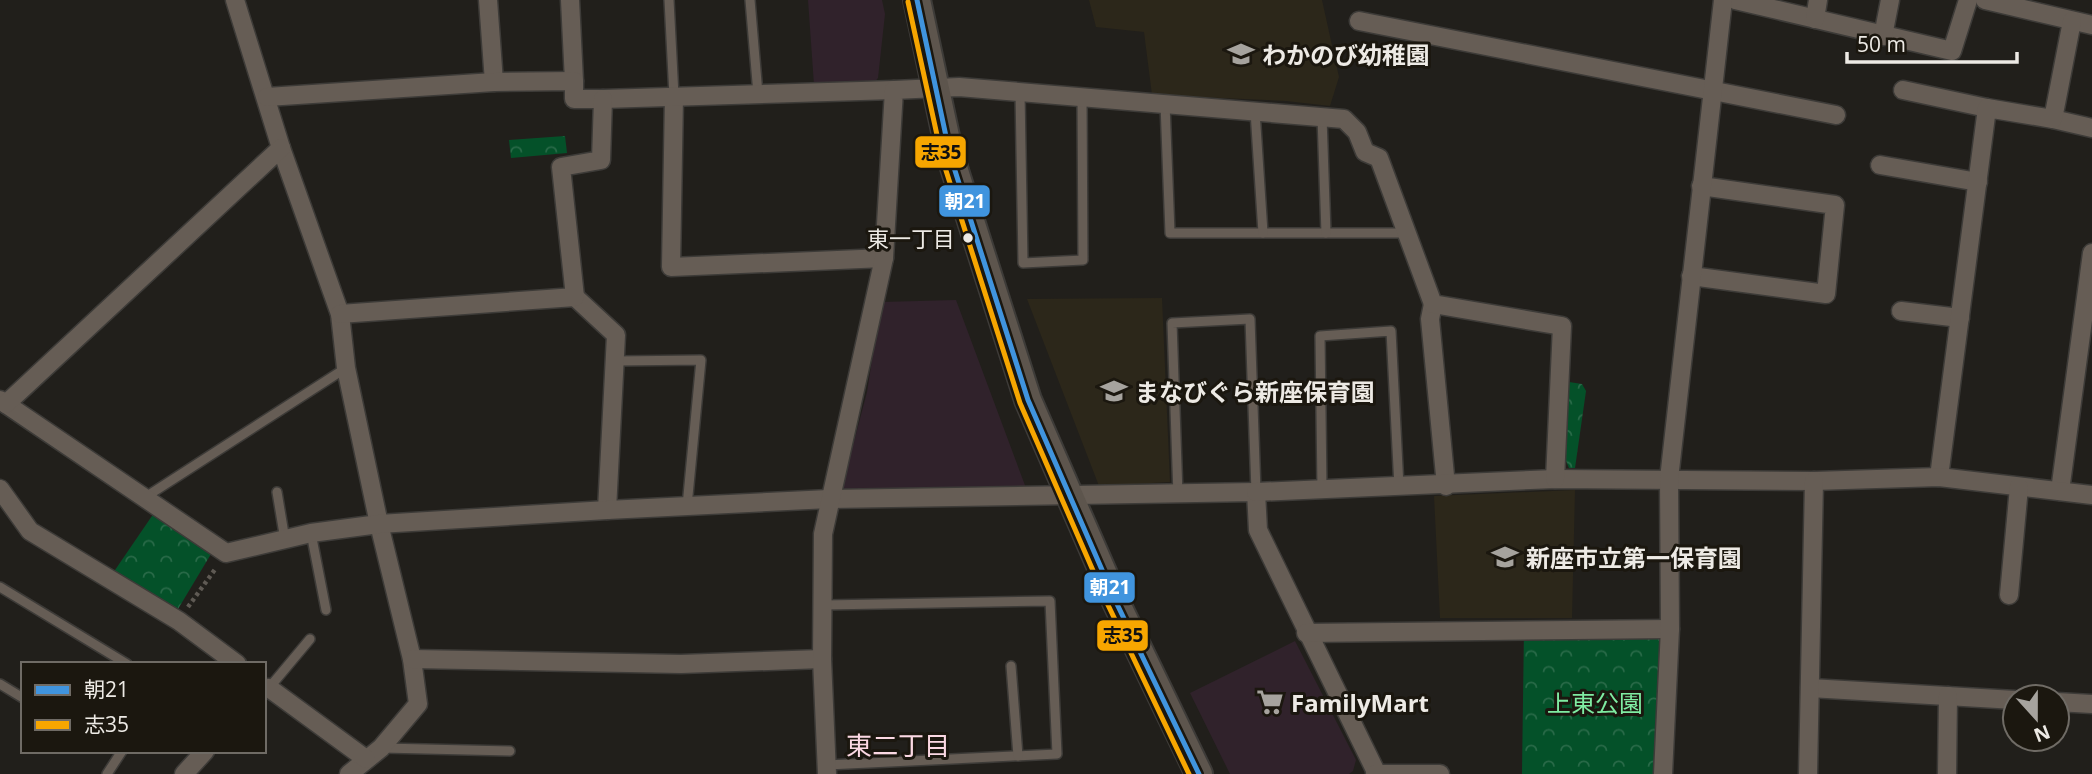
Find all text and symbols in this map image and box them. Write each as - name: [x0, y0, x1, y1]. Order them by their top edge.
- scale bar: [1847, 21, 2017, 65]
- text: 50 m: [1857, 30, 1906, 58]
- place label: わかのび幼稚園: [1262, 38, 1430, 71]
- school or university icon: わかのび幼稚園: [1226, 39, 1256, 69]
- line badge: 志35: [914, 135, 967, 169]
- text: 志35: [921, 139, 961, 165]
- line badge: 朝21: [938, 184, 991, 218]
- text: 朝21: [945, 188, 985, 214]
- place label: 東一丁目: [867, 223, 955, 253]
- marker: 東一丁目: [961, 231, 975, 245]
- place label: まなびぐら新座保育園: [1135, 375, 1375, 408]
- school or university icon: まなびぐら新座保育園: [1099, 376, 1129, 406]
- place label: 新座市立第一保育園: [1526, 541, 1742, 574]
- school or university icon: 新座市立第一保育園: [1490, 542, 1520, 572]
- line badge: 朝21: [1083, 571, 1136, 604]
- text: 朝21: [1090, 574, 1130, 600]
- line badge: 志35: [1096, 619, 1149, 652]
- text: 志35: [1103, 622, 1143, 648]
- legend: [21, 662, 266, 753]
- text: 朝21: [84, 675, 129, 703]
- north arrow: [2001, 683, 2071, 753]
- place label: FamilyMart: [1291, 686, 1429, 719]
- park label: 上東公園: [1547, 686, 1643, 719]
- supermarket icon: FamilyMart: [1255, 687, 1285, 717]
- text: 志35: [84, 710, 129, 738]
- text: N: [2030, 719, 2054, 749]
- district label: 東二丁目: [846, 727, 950, 763]

